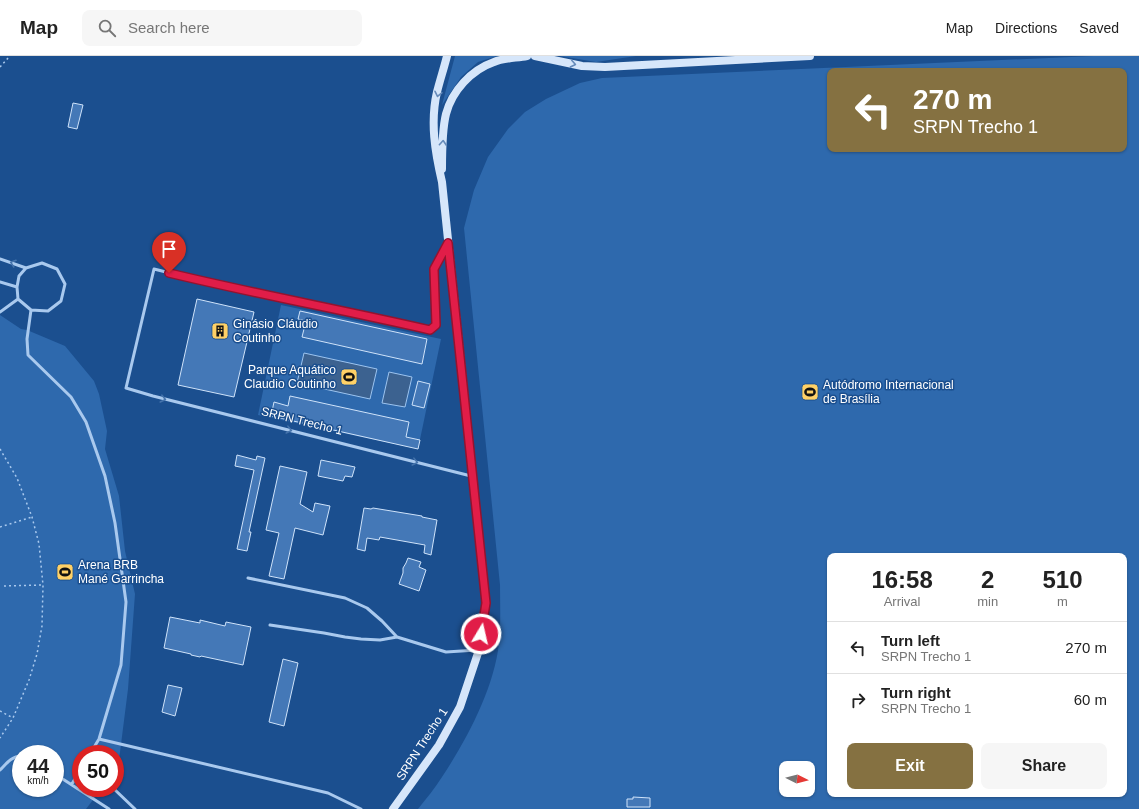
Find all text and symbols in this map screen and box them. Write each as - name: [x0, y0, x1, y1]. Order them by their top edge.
- search box: [82, 10, 362, 46]
- text: Map: [20, 17, 58, 38]
- icon: search: [96, 17, 118, 39]
- text: Search here: [128, 19, 210, 36]
- text: Map: [946, 20, 973, 36]
- text: Directions: [995, 20, 1057, 36]
- text: Saved: [1079, 20, 1119, 36]
- one-way arrow: [570, 60, 577, 68]
- icon: left: [847, 84, 899, 136]
- text: 270 m: [913, 84, 992, 115]
- one-way arrow: [434, 91, 442, 97]
- text: SRPN Trecho 1: [913, 117, 1038, 137]
- one-way arrow: [438, 140, 447, 146]
- pin: [152, 232, 186, 273]
- icon: arrive: [158, 238, 180, 260]
- one-way arrow: [9, 260, 16, 268]
- place label: Ginásio Cláudio Coutinho: [233, 317, 318, 345]
- building icon: Ginásio Cláudio Coutinho: [210, 321, 230, 341]
- place label: Parque Aquático Claudio Coutinho: [244, 363, 336, 391]
- sports icon: Parque Aquático Claudio Coutinho: [339, 367, 359, 387]
- place label: Autódromo Internacional de Brasília: [823, 378, 954, 406]
- sports icon: Autódromo Internacional de Brasília: [800, 382, 820, 402]
- one-way arrow: [159, 394, 166, 403]
- street label: SRPN Trecho 1: [260, 404, 344, 438]
- one-way arrow: [286, 426, 293, 434]
- one-way arrow: [412, 457, 419, 466]
- place label: Arena BRB Mané Garrincha: [78, 558, 164, 586]
- sports icon: Arena BRB Mané Garrincha: [55, 562, 75, 582]
- text: 16:58: [871, 566, 933, 593]
- text: 2: [981, 566, 994, 593]
- text: 510: [1043, 566, 1083, 593]
- text: Arrival: [884, 594, 921, 609]
- text: min: [977, 594, 998, 609]
- text: m: [1057, 594, 1068, 609]
- position arrow: [460, 613, 502, 655]
- text: Turn left: [881, 632, 940, 649]
- icon: left: [847, 637, 869, 659]
- text: 270 m: [1065, 639, 1107, 656]
- text: SRPN Trecho 1: [881, 649, 971, 664]
- text: Turn right: [881, 684, 951, 701]
- icon: right: [847, 689, 869, 711]
- text: 60 m: [1074, 691, 1107, 708]
- text: SRPN Trecho 1: [881, 701, 971, 716]
- street label: SRPN Trecho 1: [393, 705, 451, 783]
- button: Exit: [847, 743, 973, 789]
- button: Share: [981, 743, 1107, 789]
- speed limit sign: 50: [72, 745, 124, 797]
- text: 44: [27, 755, 49, 777]
- north arrow: [779, 761, 815, 797]
- map controls: [779, 761, 815, 797]
- text: km/h: [27, 775, 49, 786]

